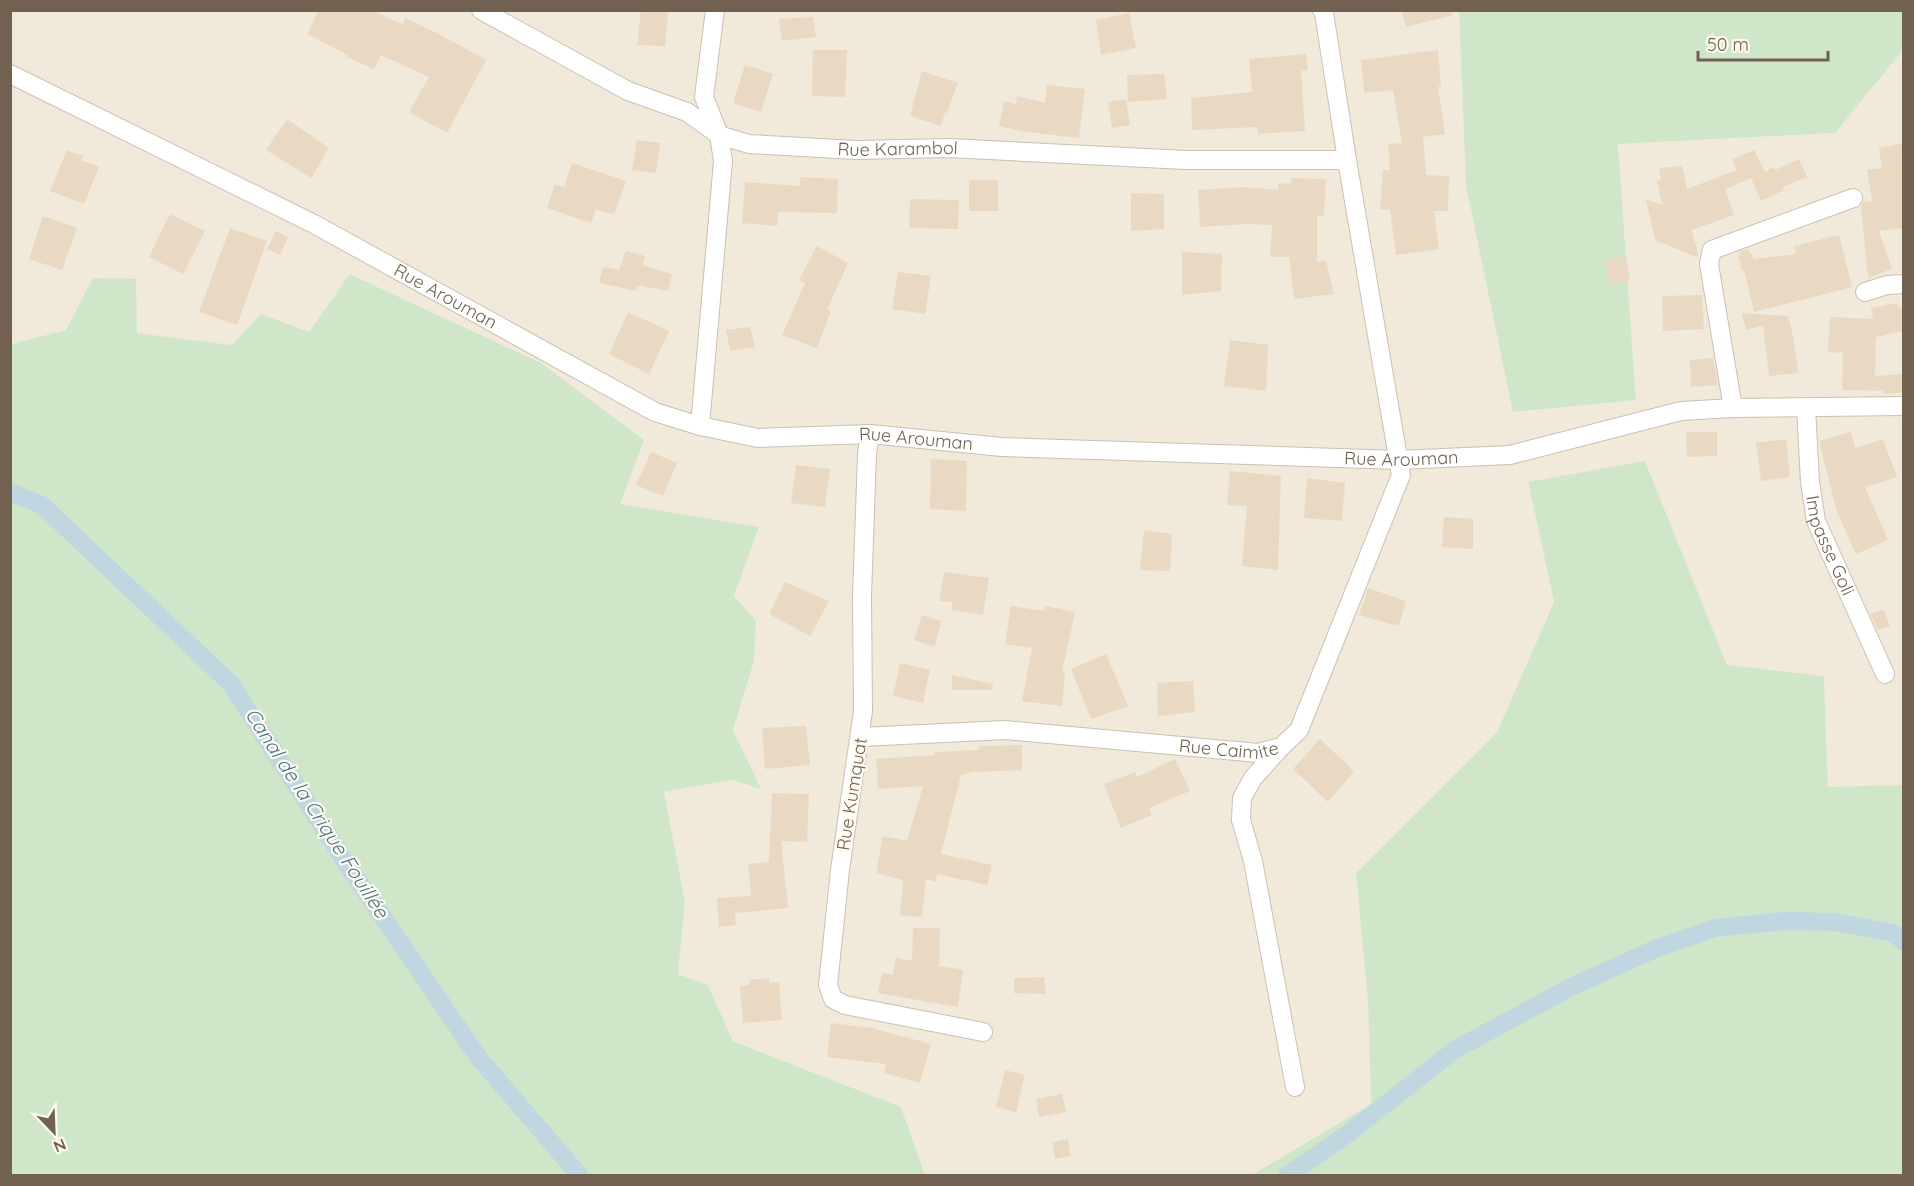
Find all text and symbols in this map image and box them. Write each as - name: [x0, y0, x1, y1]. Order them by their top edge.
- scale bar: [1698, 24, 1828, 62]
- text: 50 m: [1707, 33, 1749, 56]
- street label: Rue Karambol: [837, 136, 958, 161]
- street label: Rue Arouman: [390, 258, 501, 334]
- street label: Rue Arouman: [859, 422, 974, 455]
- street label: Rue Arouman: [1344, 445, 1459, 471]
- street label: Impasse Goli: [1801, 494, 1860, 599]
- water label: Canal de la Crique Fouillée: [240, 703, 395, 923]
- street label: Rue Caimite: [1178, 734, 1281, 764]
- street label: Rue Kumquat: [831, 736, 872, 852]
- north arrow: [24, 1102, 84, 1162]
- text: N: [51, 1134, 69, 1157]

